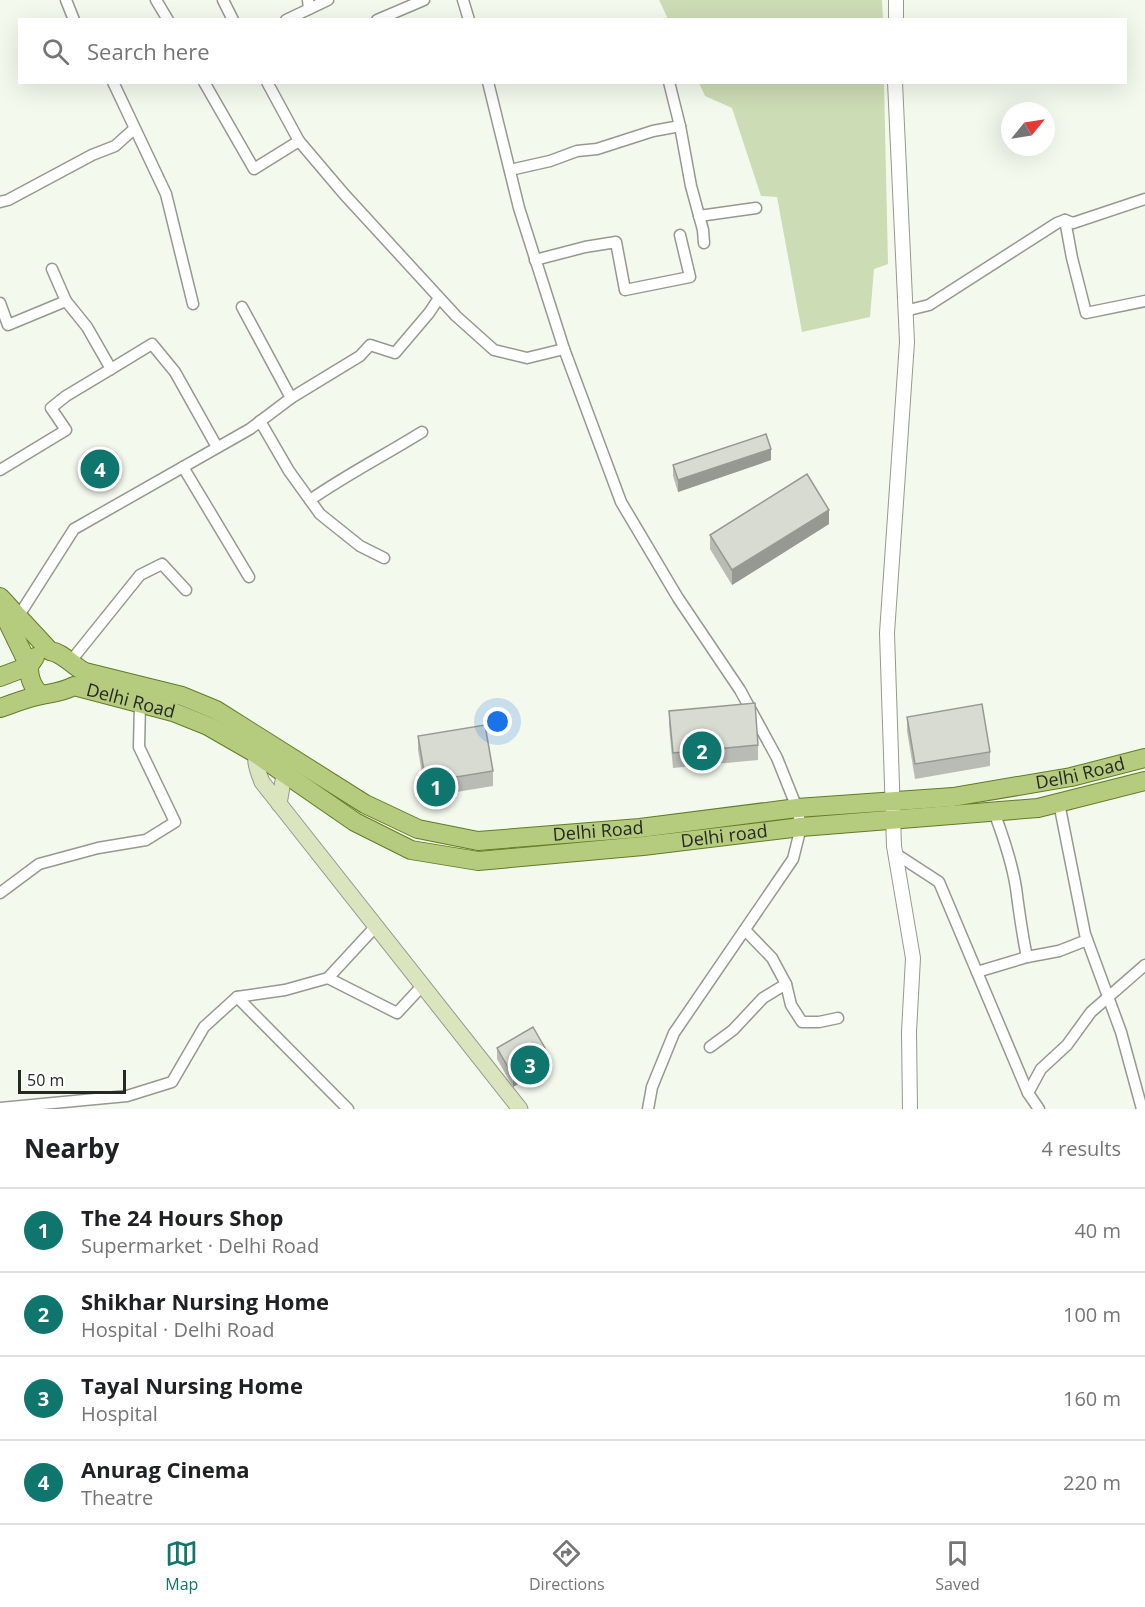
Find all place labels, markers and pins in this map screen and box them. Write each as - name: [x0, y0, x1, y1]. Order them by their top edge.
- pin: 4: [80, 446, 120, 492]
- pin: 2: [682, 728, 722, 774]
- pin: 1: [416, 764, 456, 810]
- pin: 3: [510, 1042, 550, 1088]

